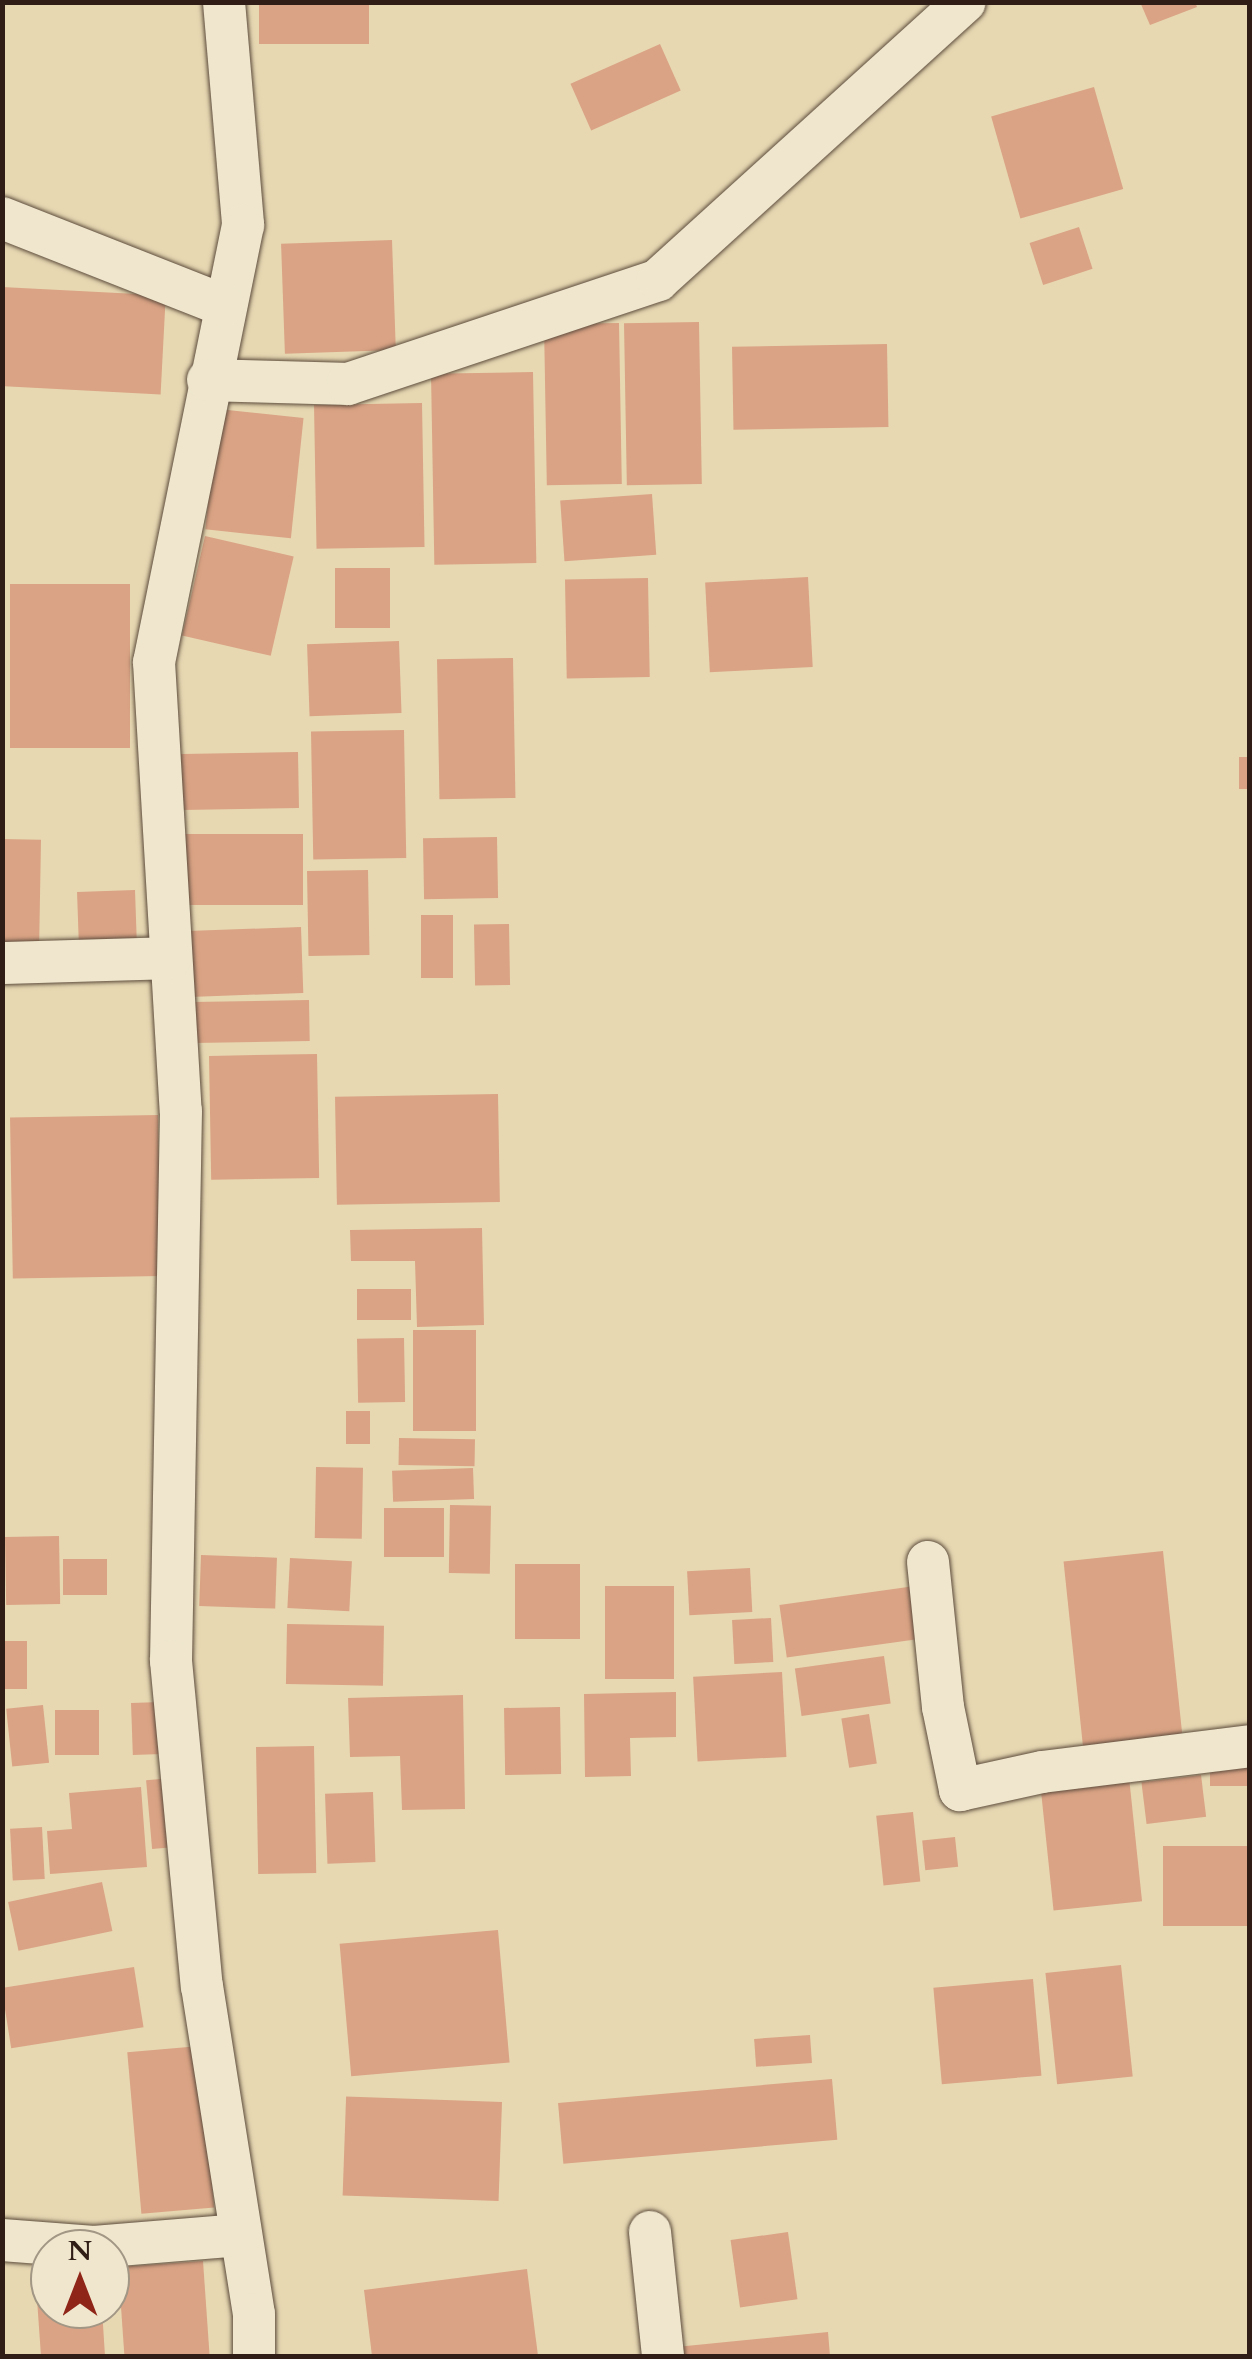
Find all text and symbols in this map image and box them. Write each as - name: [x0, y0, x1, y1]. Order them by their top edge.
- north arrow: [30, 2229, 130, 2329]
- text: N: [68, 2232, 92, 2270]

